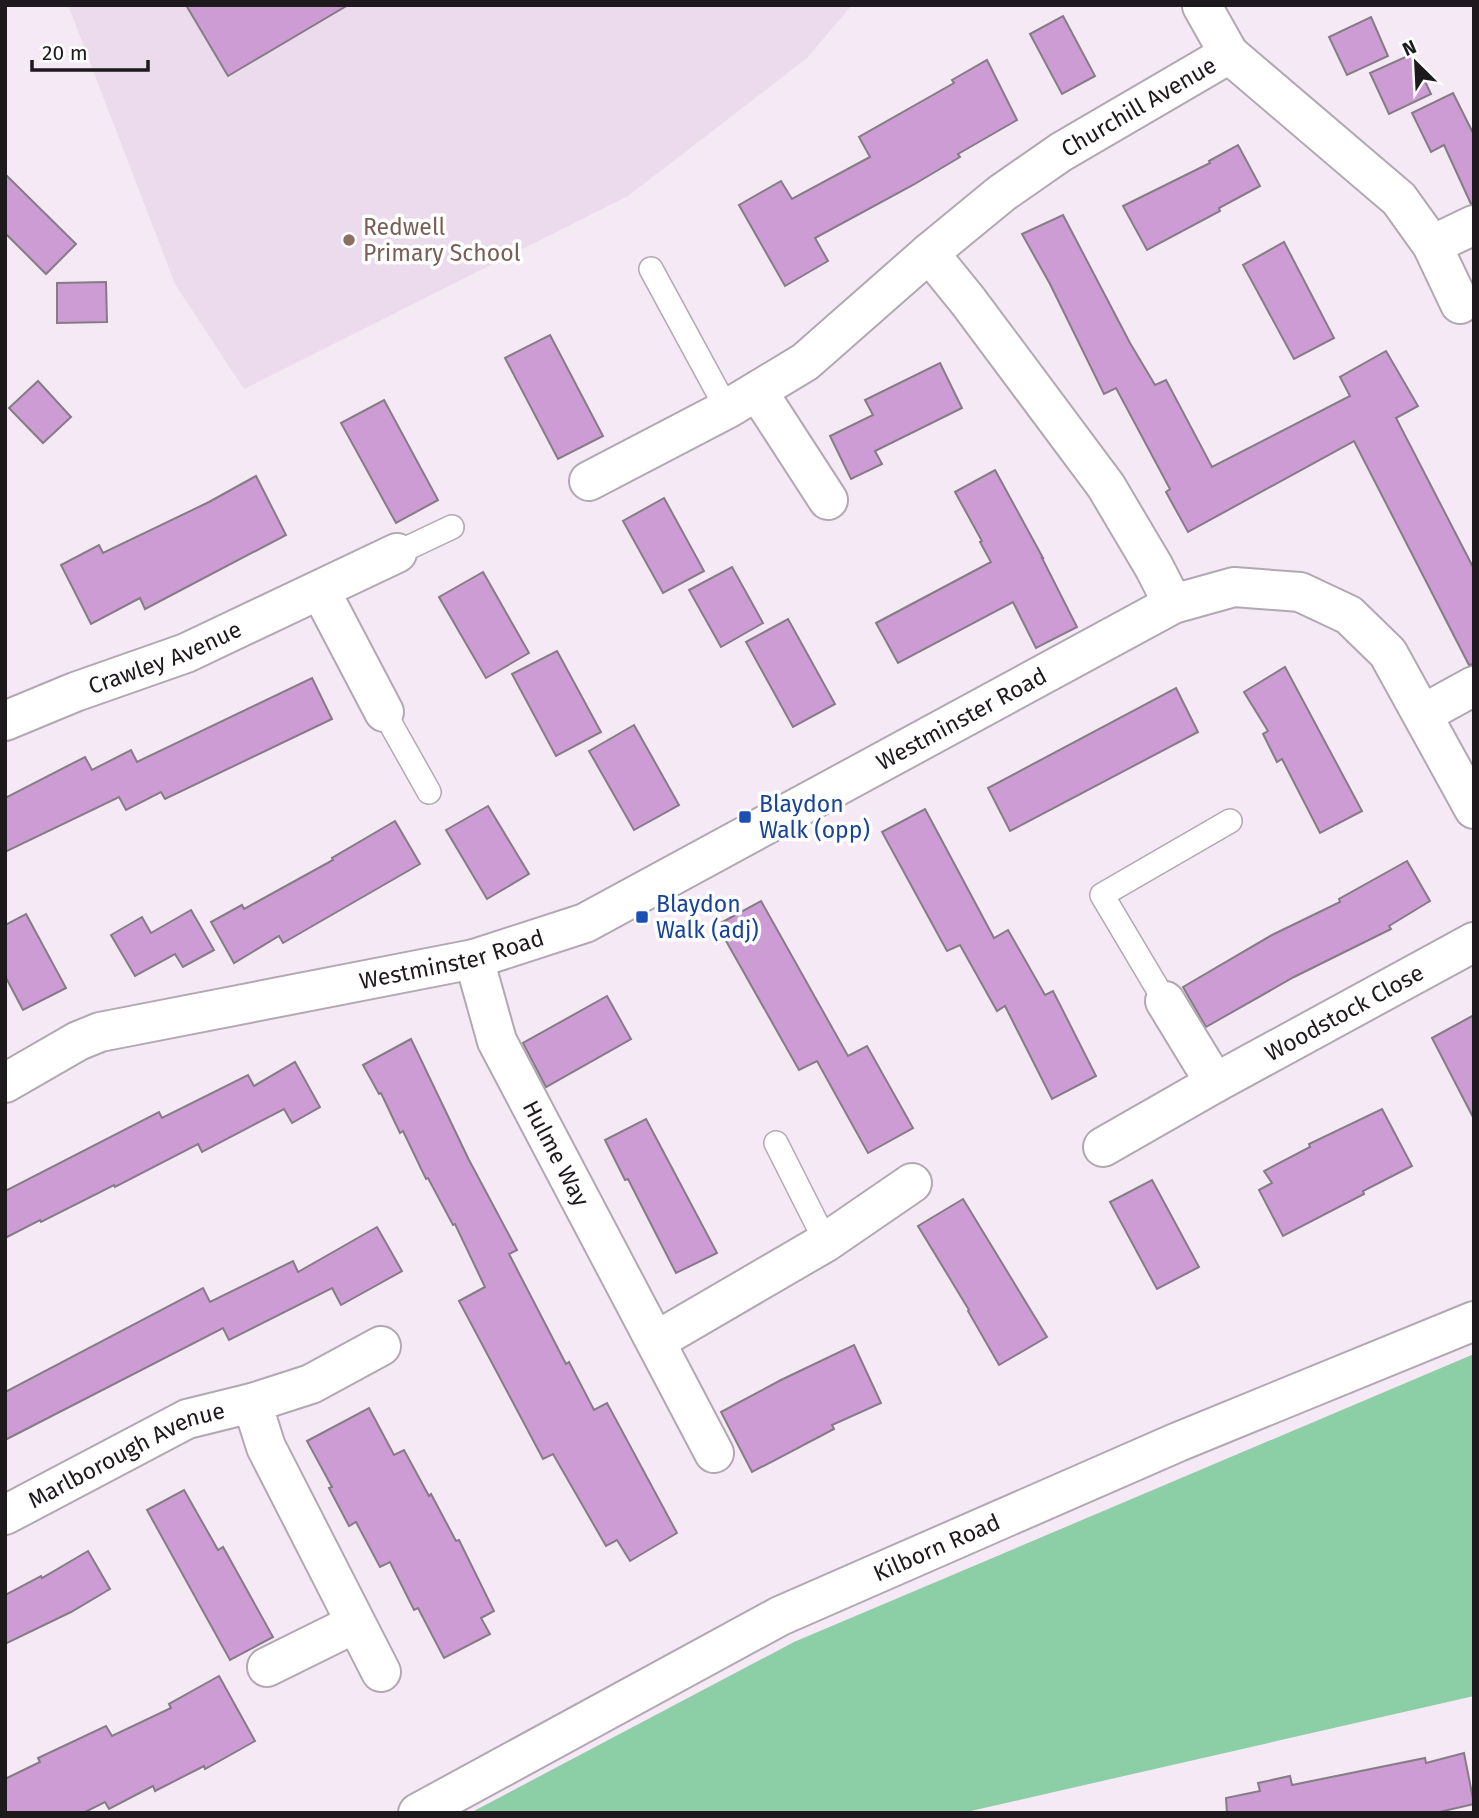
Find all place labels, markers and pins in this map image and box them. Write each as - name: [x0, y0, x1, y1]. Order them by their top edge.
- place label: Redwell Primary School: [363, 213, 521, 267]
- marker: Redwell Primary School: [341, 232, 357, 248]
- place label: Blaydon Walk (opp): [759, 790, 870, 844]
- marker: Blaydon Walk (opp): [737, 809, 753, 825]
- place label: Blaydon Walk (adj): [656, 890, 759, 944]
- marker: Blaydon Walk (adj): [634, 909, 650, 925]

